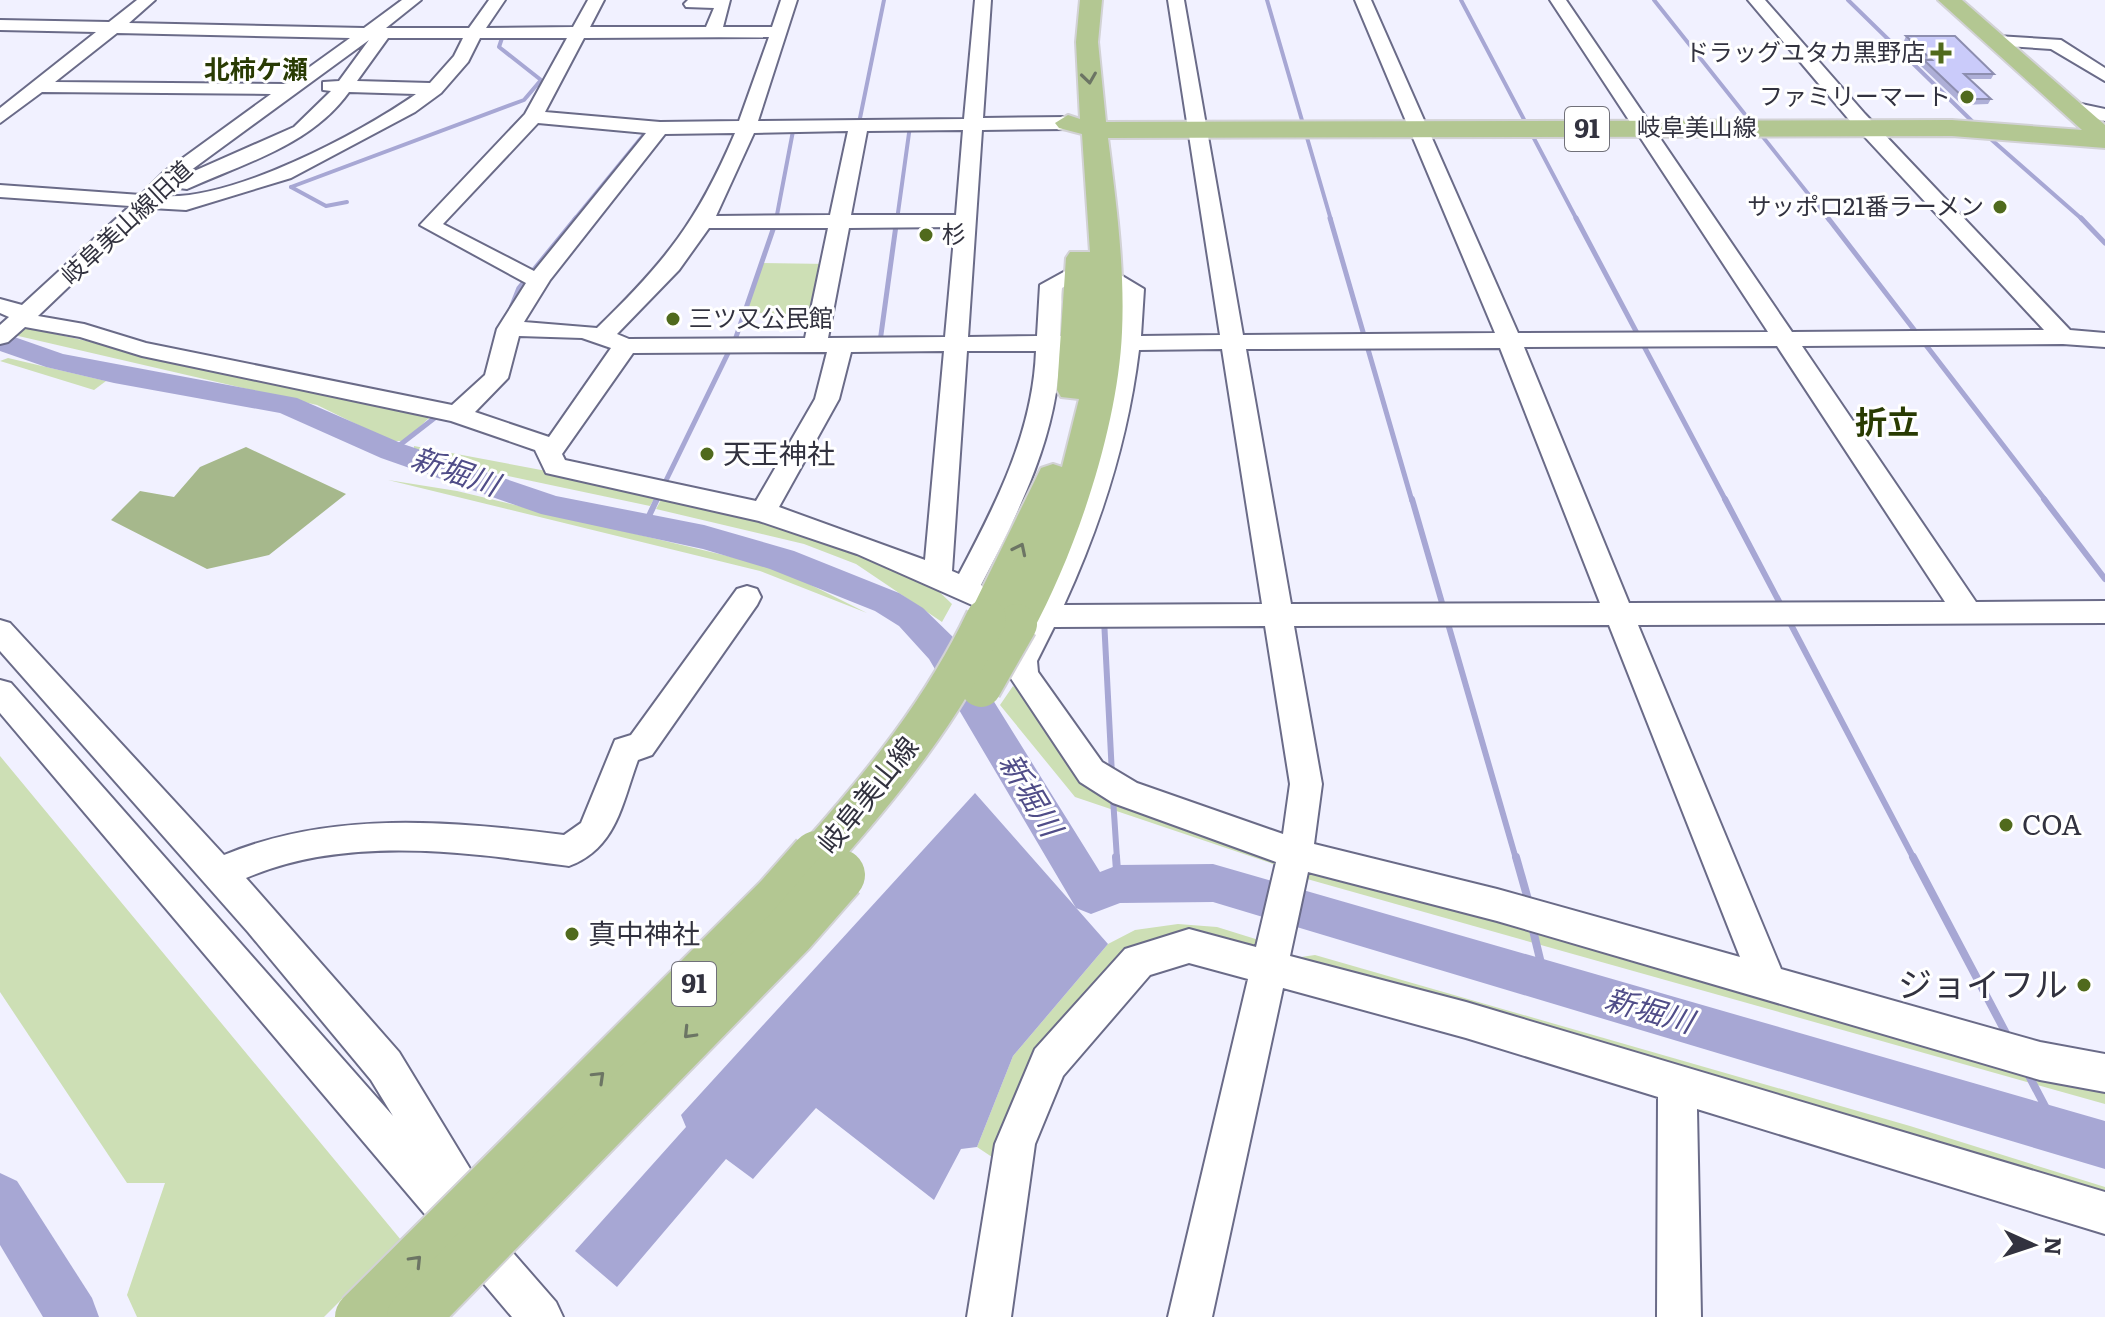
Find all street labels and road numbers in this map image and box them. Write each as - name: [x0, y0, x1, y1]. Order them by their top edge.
- road number: 91: [1565, 107, 1609, 151]
- street label: 岐阜美山線: [1637, 108, 1757, 143]
- street label: 岐阜美山線旧道: [52, 151, 199, 291]
- street label: 岐阜美山線: [806, 726, 927, 861]
- road number: 91: [672, 962, 716, 1006]

